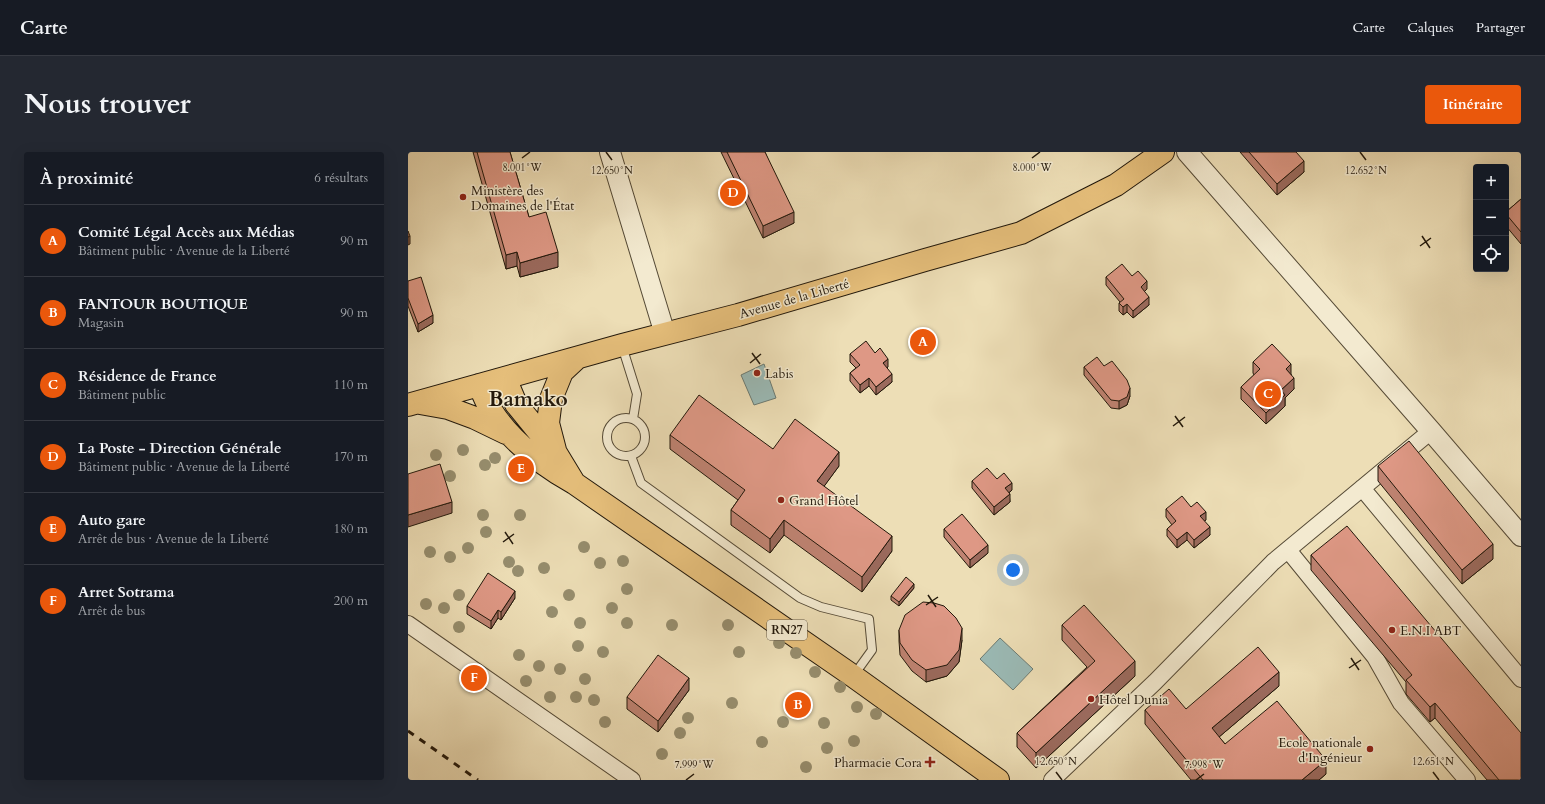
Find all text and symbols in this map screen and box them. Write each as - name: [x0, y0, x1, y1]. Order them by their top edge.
- text: Carte: [20, 15, 68, 41]
- text: Carte: [1353, 18, 1385, 37]
- text: Calques: [1407, 18, 1454, 37]
- text: Partager: [1476, 18, 1525, 37]
- text: Nous trouver: [24, 85, 191, 123]
- button: Itinéraire: [1425, 85, 1521, 124]
- text: 8.001°W: [502, 161, 543, 175]
- text: 8.000°W: [1012, 161, 1053, 175]
- text: 12.650°N: [591, 164, 633, 178]
- text: 12.652°N: [1345, 164, 1387, 178]
- map controls: [1473, 164, 1509, 272]
- button: +: [1473, 164, 1509, 200]
- text: À proximité: [40, 167, 134, 190]
- text: 6 résultats: [314, 169, 368, 187]
- pin: D: [720, 178, 746, 208]
- place label: Ministère des Domaines de l'État: [471, 182, 574, 215]
- marker: Ministère des Domaines de l'État: [458, 192, 468, 202]
- button: −: [1473, 200, 1509, 236]
- text: Comité Légal Accès aux Médias: [78, 222, 295, 242]
- text: A: [48, 232, 58, 250]
- text: 90 m: [340, 232, 368, 250]
- button: locate: [1473, 236, 1509, 272]
- text: Bâtiment public · Avenue de la Liberté: [78, 242, 290, 260]
- street label: Avenue de la Liberté: [737, 275, 851, 323]
- text: FANTOUR BOUTIQUE: [78, 294, 248, 314]
- text: B: [48, 304, 58, 322]
- text: 90 m: [340, 304, 368, 322]
- text: Magasin: [78, 314, 124, 332]
- pin: A: [910, 327, 936, 357]
- place label: Labis: [765, 365, 793, 383]
- text: Résidence de France: [78, 366, 217, 386]
- marker: Labis: [752, 368, 762, 378]
- text: C: [48, 376, 58, 394]
- text: 110 m: [334, 376, 368, 394]
- pin: C: [1255, 379, 1281, 409]
- district label: Bamako: [488, 385, 568, 414]
- text: Bâtiment public: [78, 386, 166, 404]
- text: La Poste - Direction Générale: [78, 438, 281, 458]
- text: D: [47, 448, 59, 466]
- text: 170 m: [334, 448, 368, 466]
- pin: E: [508, 454, 534, 484]
- text: Bâtiment public · Avenue de la Liberté: [78, 458, 290, 476]
- place label: Grand Hôtel: [789, 492, 859, 510]
- marker: Grand Hôtel: [776, 495, 786, 505]
- text: Auto gare: [78, 510, 146, 530]
- text: E: [49, 520, 57, 538]
- text: 180 m: [334, 520, 368, 538]
- text: Arrêt de bus · Avenue de la Liberté: [78, 530, 269, 548]
- your location: [1003, 560, 1023, 580]
- text: Arret Sotrama: [78, 582, 174, 602]
- text: F: [49, 592, 57, 610]
- text: 200 m: [334, 592, 368, 610]
- text: Arrêt de bus: [78, 602, 145, 620]
- road number: RN27: [767, 620, 807, 640]
- place label: E.N.I ABT: [1400, 622, 1462, 640]
- marker: E.N.I ABT: [1387, 625, 1397, 635]
- pin: F: [461, 663, 487, 693]
- pin: B: [785, 690, 811, 720]
- place label: Hôtel Dunia: [1099, 691, 1168, 709]
- marker: Hôtel Dunia: [1086, 694, 1096, 704]
- place label: Ecole nationale d'Ingénieur: [1278, 734, 1362, 767]
- marker: Ecole nationale d'Ingénieur: [1365, 744, 1375, 754]
- place label: Pharmacie Cora: [834, 754, 922, 772]
- text: 12.650°N: [1035, 755, 1077, 769]
- text: 12.651°N: [1412, 755, 1454, 769]
- marker: Pharmacie Cora: [925, 757, 935, 767]
- text: 7.999°W: [674, 758, 715, 772]
- text: 7.998°W: [1184, 758, 1225, 772]

